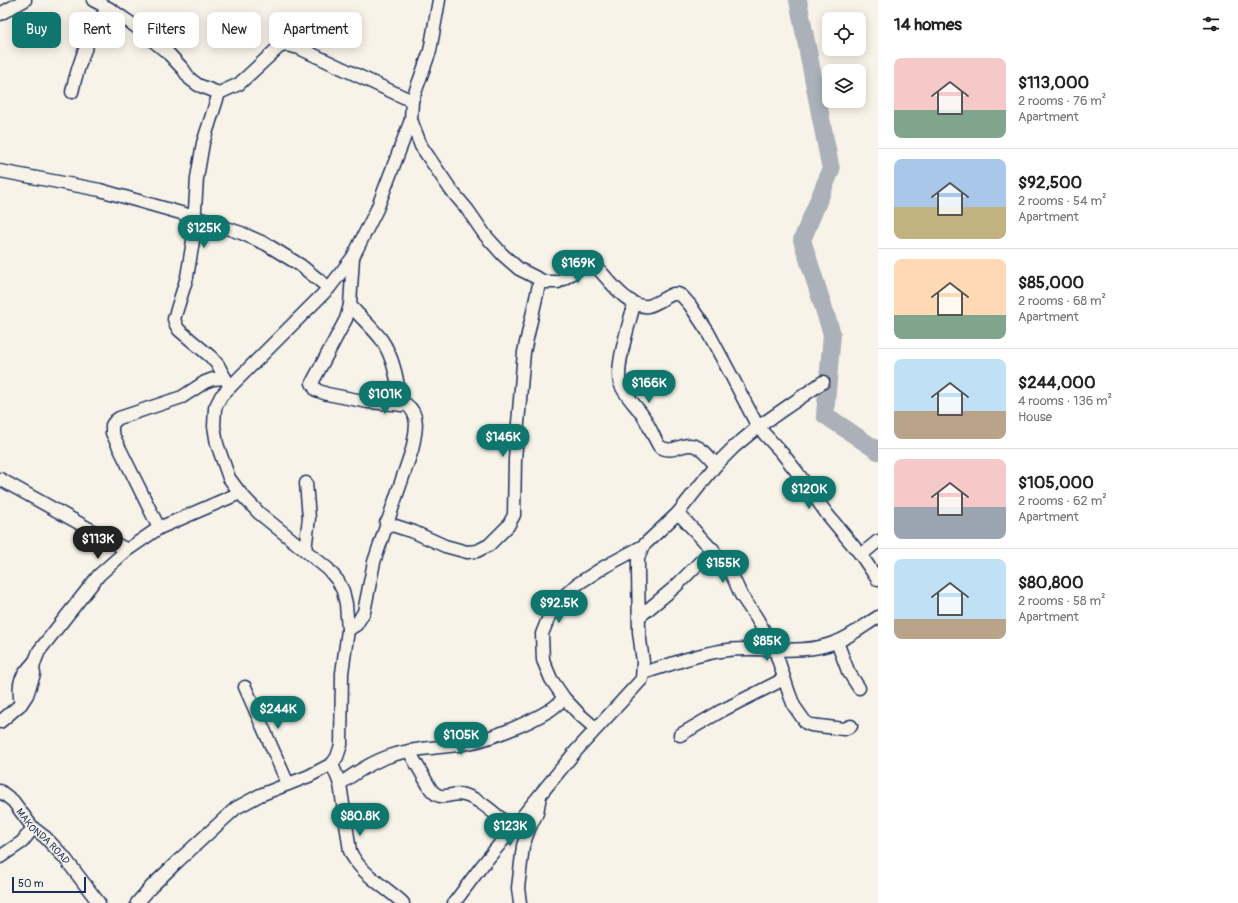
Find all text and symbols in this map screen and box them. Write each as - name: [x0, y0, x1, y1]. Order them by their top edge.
- chip: Buy: [12, 12, 61, 48]
- chip: Rent: [69, 12, 125, 48]
- chip: Filters: [133, 12, 199, 48]
- chip: New: [207, 12, 261, 48]
- chip: Apartment: [269, 12, 362, 48]
- map controls: [822, 12, 866, 108]
- button: locate: [822, 12, 866, 56]
- icon: filters: [1200, 13, 1222, 35]
- text: 14 homes: [894, 14, 962, 35]
- button: layers: [822, 64, 866, 108]
- text: $113,000: [1018, 72, 1089, 93]
- icon: home: [926, 74, 974, 122]
- text: 2 rooms · 76 m²: [1018, 93, 1106, 109]
- text: Apartment: [1018, 109, 1079, 125]
- text: $92,500: [1018, 172, 1082, 193]
- icon: home: [926, 175, 974, 223]
- text: 2 rooms · 54 m²: [1018, 193, 1106, 209]
- text: Apartment: [1018, 209, 1079, 225]
- pin: $125K: [176, 215, 232, 249]
- text: $125K: [187, 220, 221, 236]
- pin: $169K: [550, 250, 606, 284]
- text: $169K: [561, 255, 595, 271]
- text: $85,000: [1018, 272, 1084, 293]
- icon: home: [926, 275, 974, 323]
- text: 2 rooms · 68 m²: [1018, 293, 1106, 309]
- text: Apartment: [1018, 309, 1079, 325]
- pin: $166K: [621, 370, 677, 404]
- text: $244,000: [1018, 372, 1096, 393]
- text: $166K: [631, 375, 667, 391]
- icon: home: [926, 375, 974, 423]
- pin: $101K: [357, 381, 413, 415]
- text: $101K: [368, 386, 402, 402]
- text: 4 rooms · 136 m²: [1018, 393, 1112, 409]
- text: House: [1018, 409, 1052, 425]
- pin: $146K: [475, 424, 531, 458]
- text: $146K: [485, 429, 521, 445]
- text: $105,000: [1018, 472, 1094, 493]
- icon: home: [926, 475, 974, 523]
- pin: $120K: [781, 476, 837, 510]
- text: $120K: [791, 481, 827, 497]
- text: 2 rooms · 62 m²: [1018, 493, 1107, 509]
- text: Apartment: [1018, 509, 1079, 525]
- pin: $113K: [70, 526, 126, 560]
- text: $113K: [82, 531, 114, 547]
- pin: $155K: [695, 550, 751, 584]
- text: $155K: [706, 555, 740, 571]
- text: $80,800: [1018, 572, 1084, 593]
- icon: home: [926, 575, 974, 623]
- pin: $92.5K: [526, 590, 592, 624]
- text: 2 rooms · 58 m²: [1018, 593, 1105, 609]
- text: $92.5K: [540, 595, 578, 611]
- text: Apartment: [1018, 609, 1079, 625]
- pin: $85K: [743, 628, 791, 662]
- text: $85K: [753, 633, 781, 649]
- pin: $244K: [250, 696, 306, 730]
- text: $244K: [259, 701, 297, 717]
- pin: $105K: [433, 722, 489, 756]
- text: $105K: [443, 727, 479, 743]
- pin: $80.8K: [327, 803, 393, 837]
- street label: MAKONDA ROAD: [13, 806, 72, 867]
- text: $80.8K: [340, 808, 380, 824]
- pin: $123K: [482, 813, 538, 847]
- text: $123K: [493, 818, 527, 834]
- scale bar: [12, 875, 86, 894]
- text: 50 m: [18, 877, 44, 890]

